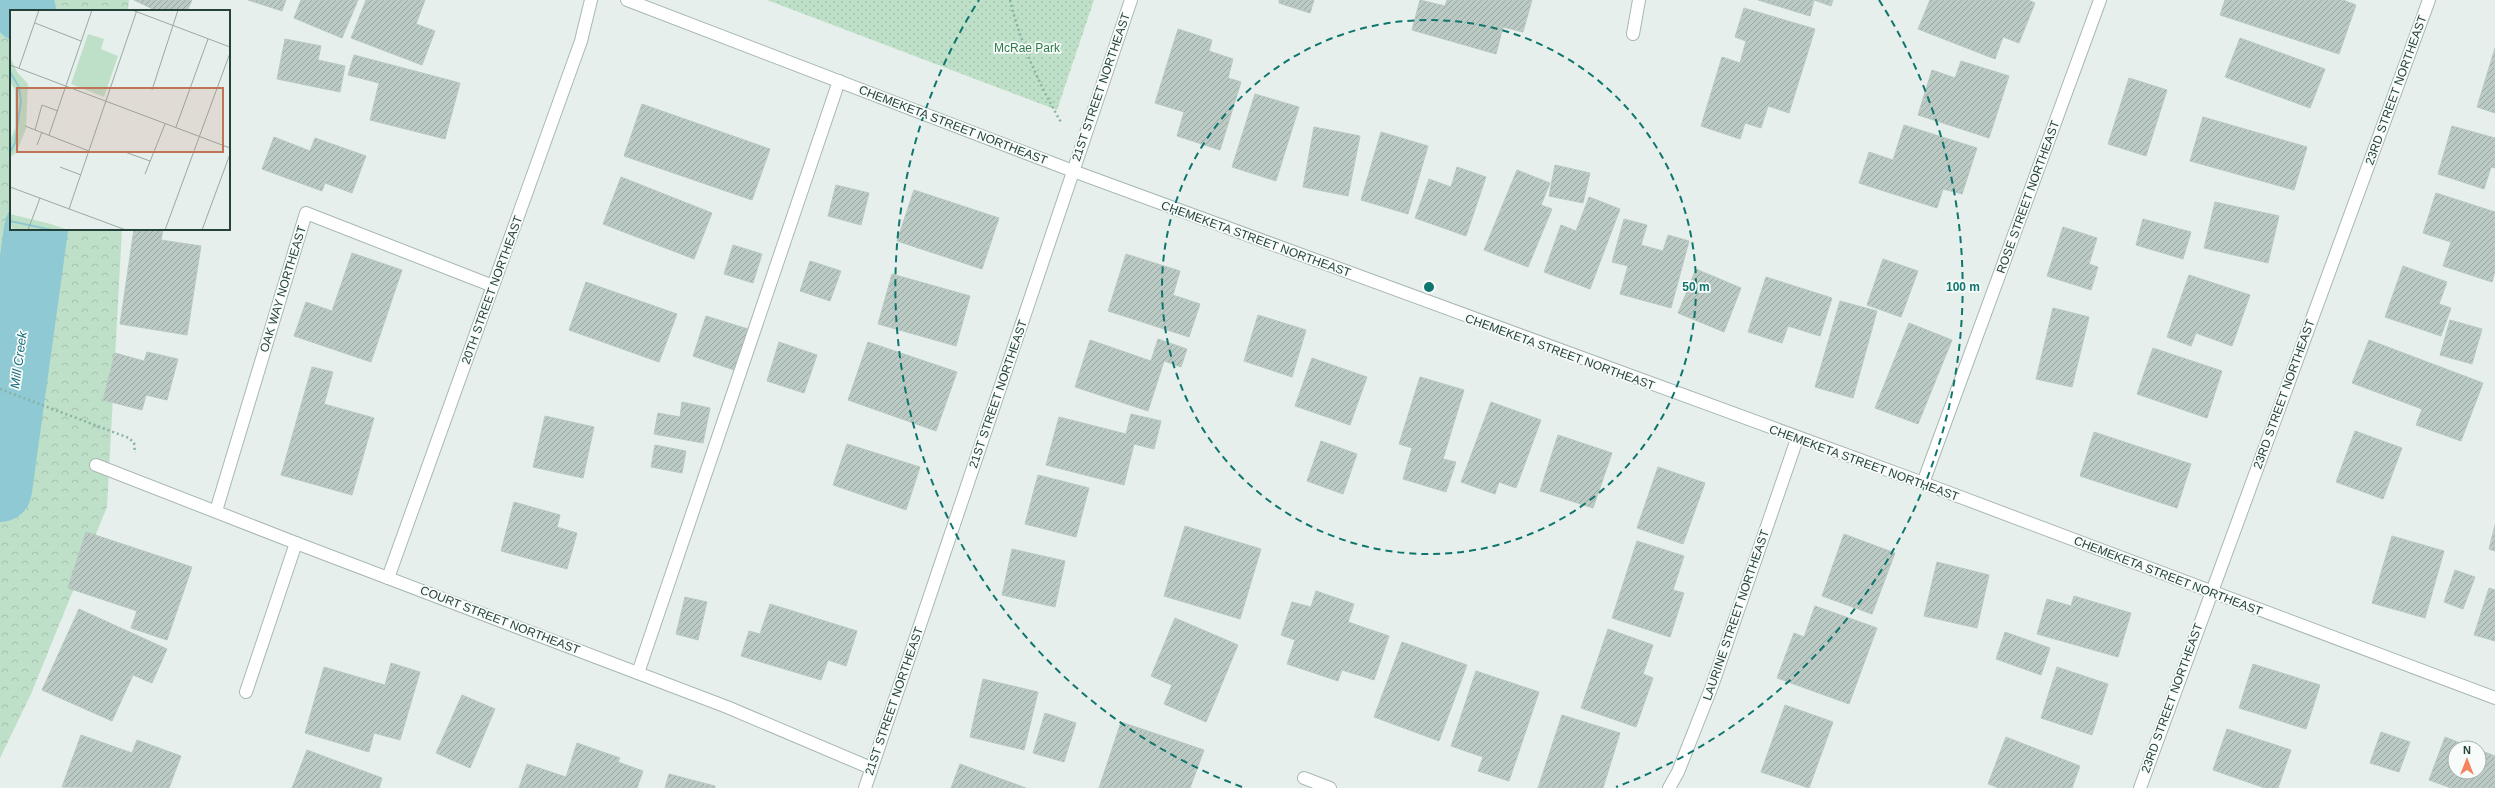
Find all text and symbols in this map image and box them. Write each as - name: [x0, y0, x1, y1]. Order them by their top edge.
- inset map: [10, 10, 230, 230]
- street label: 21ST STREET NORTHEAST: [1069, 10, 1133, 163]
- street label: 23RD STREET NORTHEAST: [2362, 13, 2430, 167]
- park label: McRae Park: [994, 41, 1061, 55]
- street label: CHEMEKETA STREET NORTHEAST: [857, 83, 1050, 168]
- street label: ROSE STREET NORTHEAST: [1994, 118, 2062, 275]
- street label: CHEMEKETA STREET NORTHEAST: [1159, 198, 1353, 280]
- street label: 20TH STREET NORTHEAST: [459, 213, 526, 366]
- street label: OAK WAY NORTHEAST: [257, 223, 309, 354]
- centre of rings: [1422, 280, 1436, 294]
- text: 50 m: [1682, 280, 1710, 294]
- text: 100 m: [1946, 280, 1980, 294]
- street label: CHEMEKETA STREET NORTHEAST: [1463, 311, 1657, 393]
- street label: 21ST STREET NORTHEAST: [966, 317, 1030, 470]
- street label: 23RD STREET NORTHEAST: [2250, 317, 2318, 471]
- water label: Mill Creek: [7, 329, 30, 390]
- street label: CHEMEKETA STREET NORTHEAST: [1767, 422, 1961, 504]
- street label: LAURINE STREET NORTHEAST: [1700, 527, 1772, 702]
- street label: CHEMEKETA STREET NORTHEAST: [2072, 534, 2265, 619]
- street label: COURT STREET NORTHEAST: [418, 583, 582, 657]
- street label: 23RD STREET NORTHEAST: [2138, 621, 2206, 775]
- street label: 21ST STREET NORTHEAST: [862, 624, 926, 777]
- north arrow: [2447, 740, 2487, 780]
- text: N: [2463, 744, 2471, 756]

